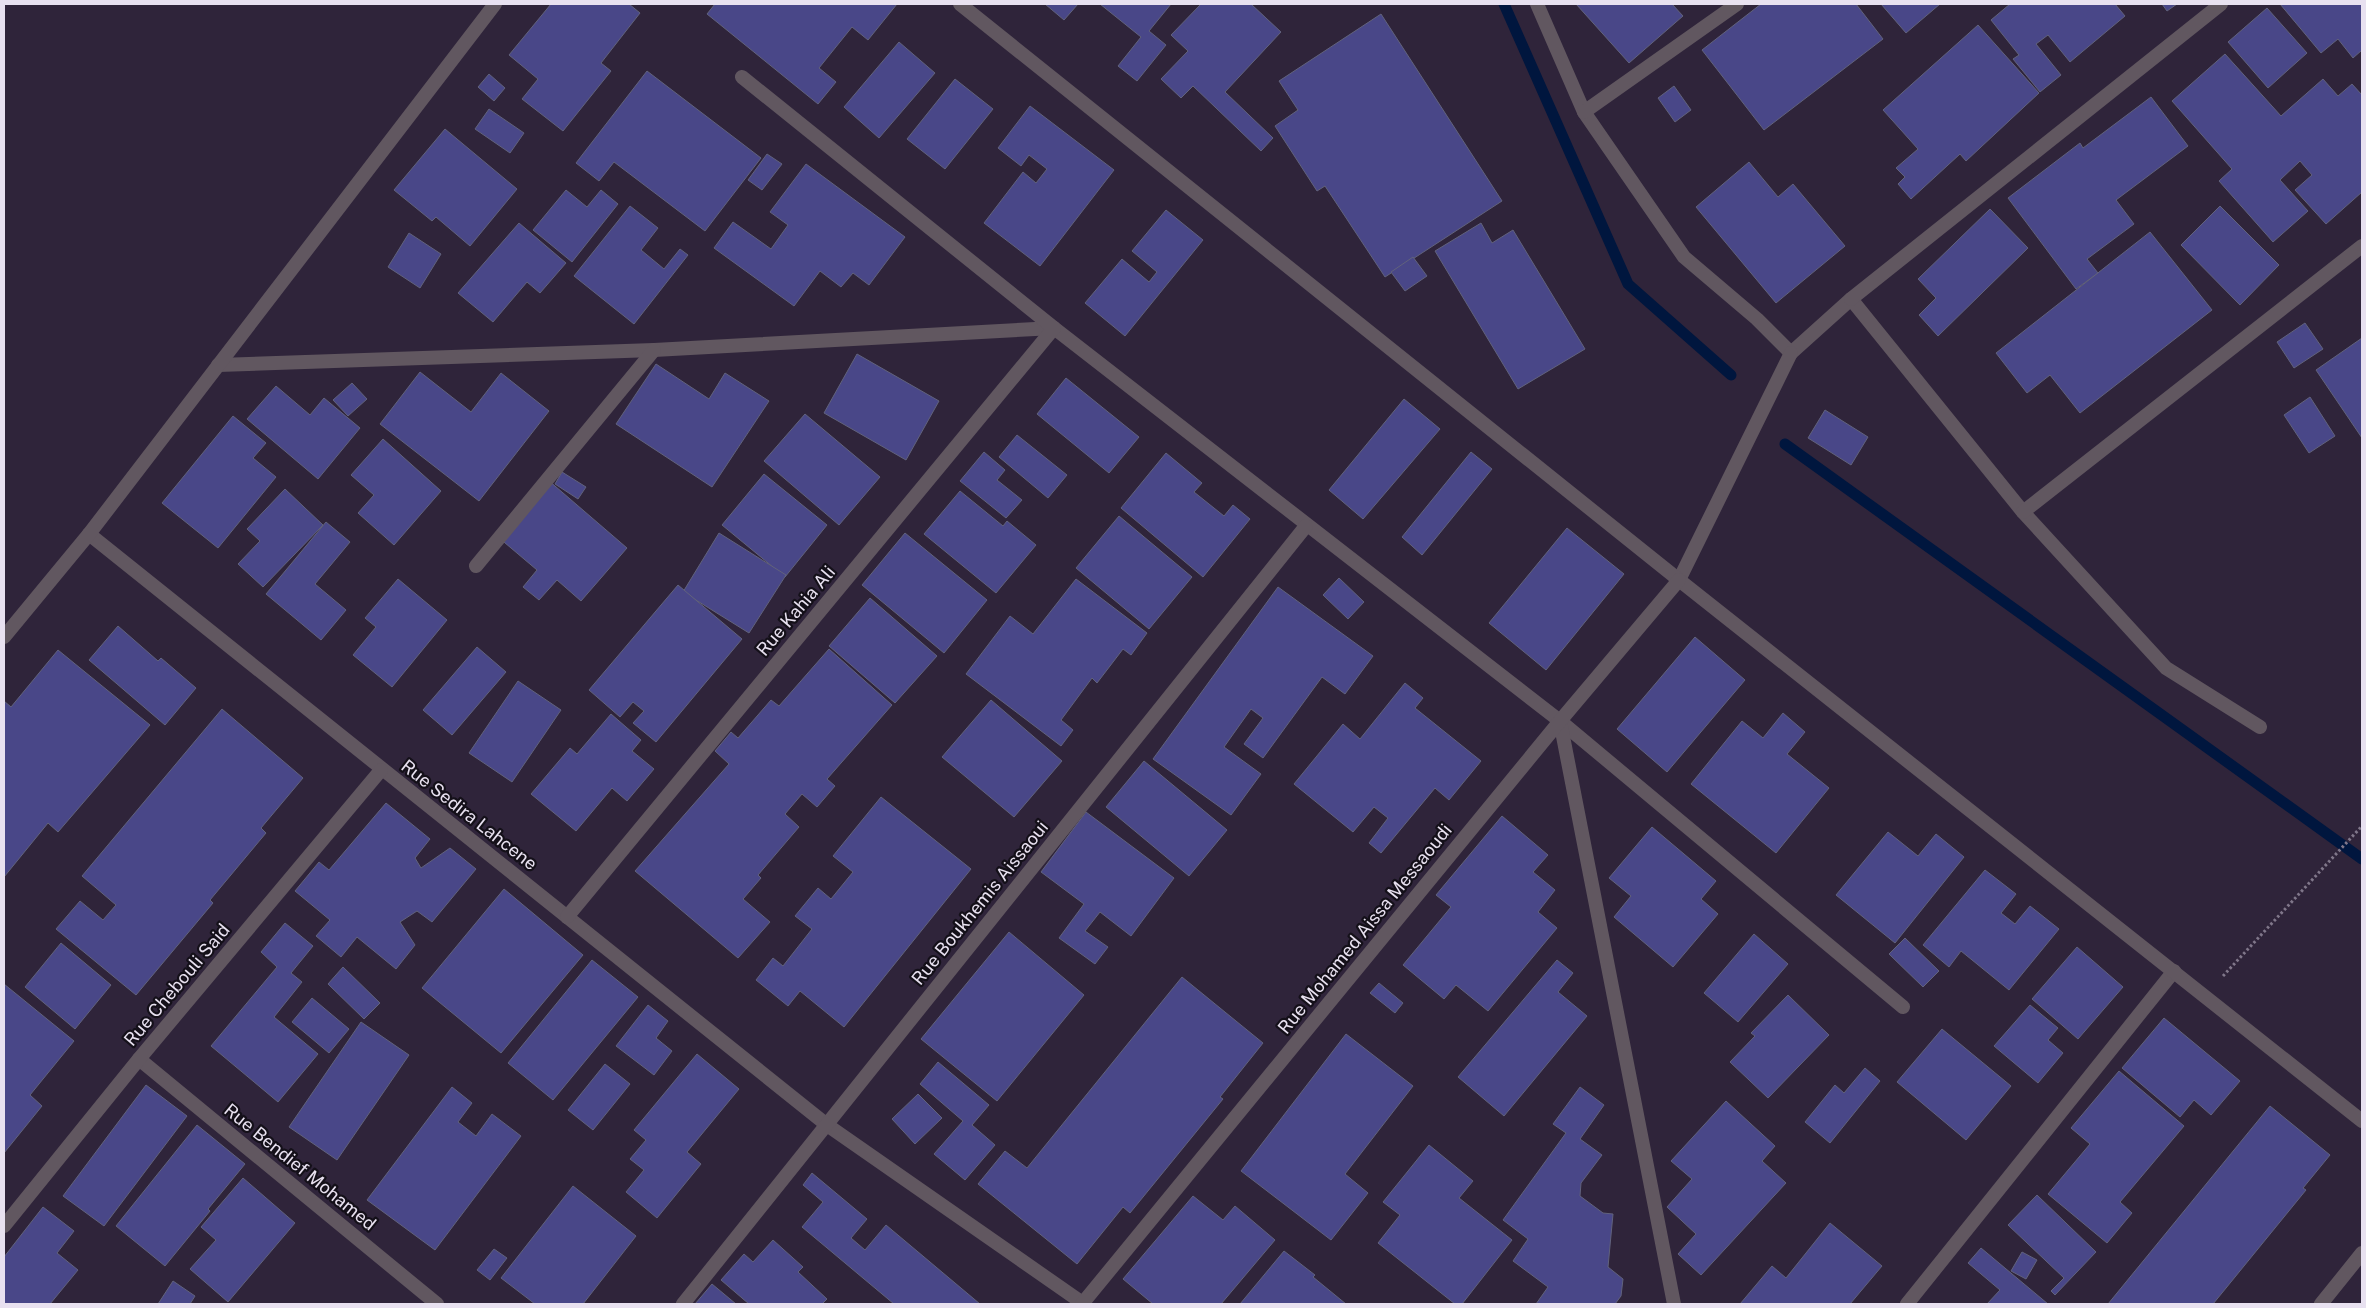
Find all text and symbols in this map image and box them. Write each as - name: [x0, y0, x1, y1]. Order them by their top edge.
- street label: Rue Kahia Ali: [752, 561, 839, 660]
- street label: Rue Sedira Lahcene: [397, 755, 541, 874]
- street label: Rue Boukhemis Aissaoui: [907, 817, 1052, 989]
- street label: Rue Mohamed Aissa Messaoudi: [1273, 820, 1456, 1038]
- street label: Rue Chebouli Said: [120, 919, 234, 1050]
- street label: Rue Bendief Mohamed: [220, 1099, 380, 1234]

